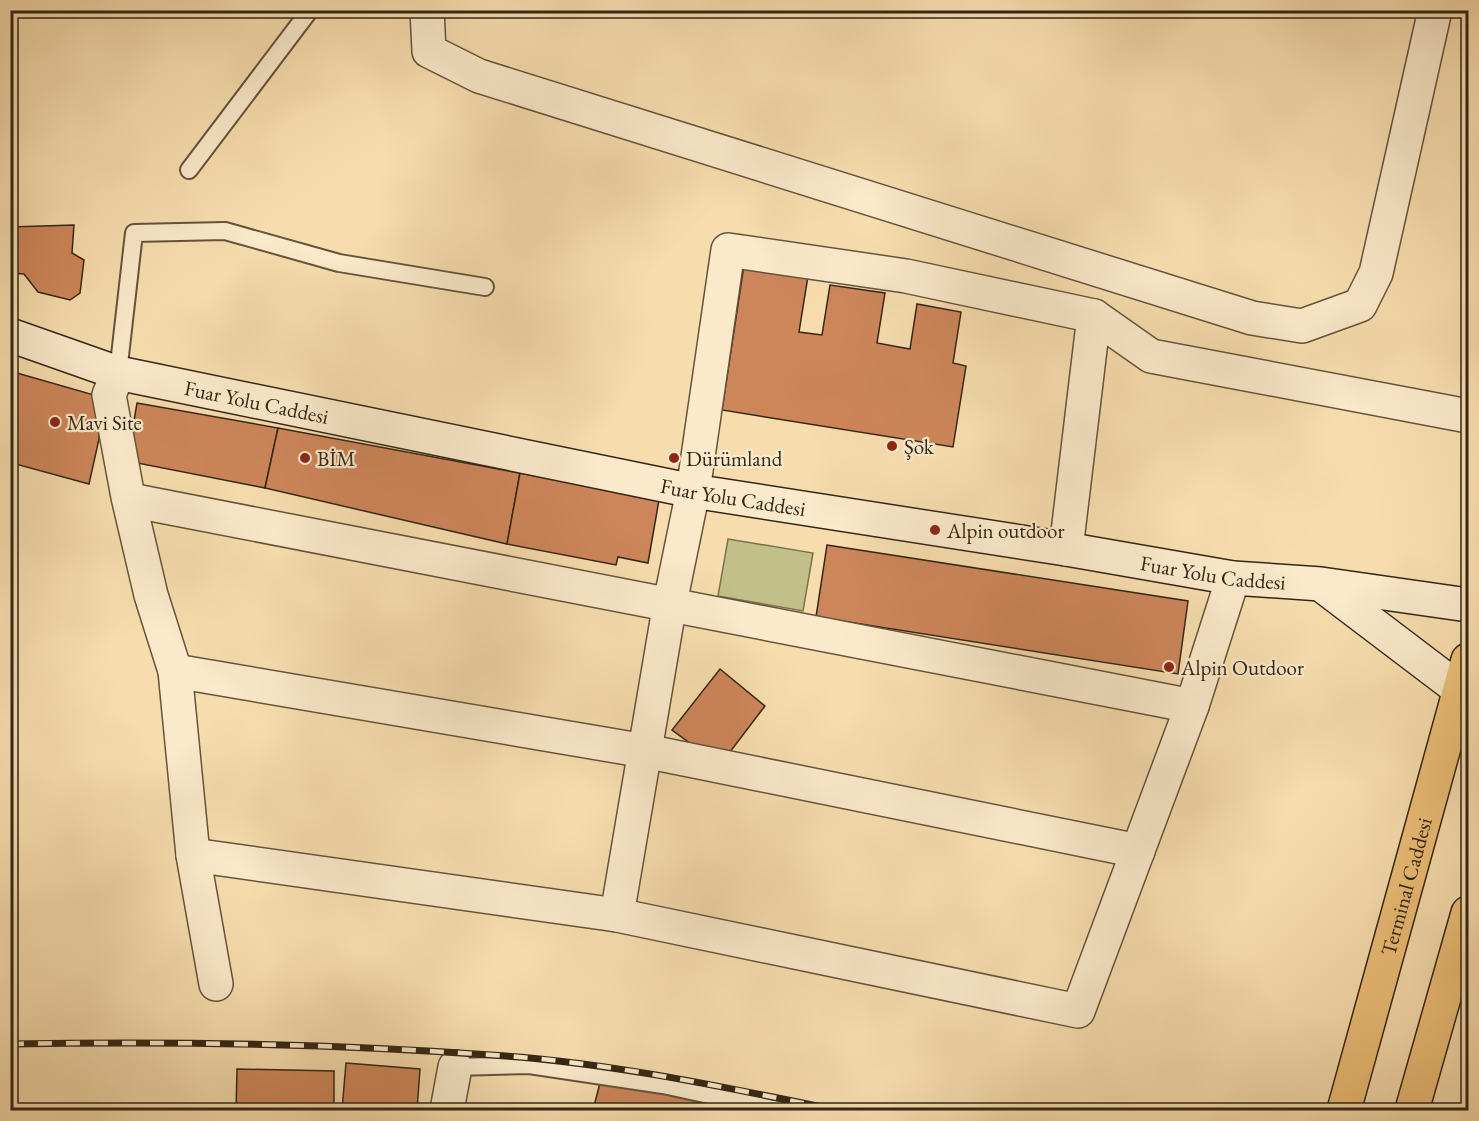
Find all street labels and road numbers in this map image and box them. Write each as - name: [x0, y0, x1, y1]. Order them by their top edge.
- street label: Fuar Yolu Caddesi: [182, 373, 331, 429]
- street label: Fuar Yolu Caddesi: [658, 471, 808, 522]
- street label: Fuar Yolu Caddesi: [1138, 549, 1287, 595]
- street label: Terminal Caddesi: [1374, 814, 1438, 958]

